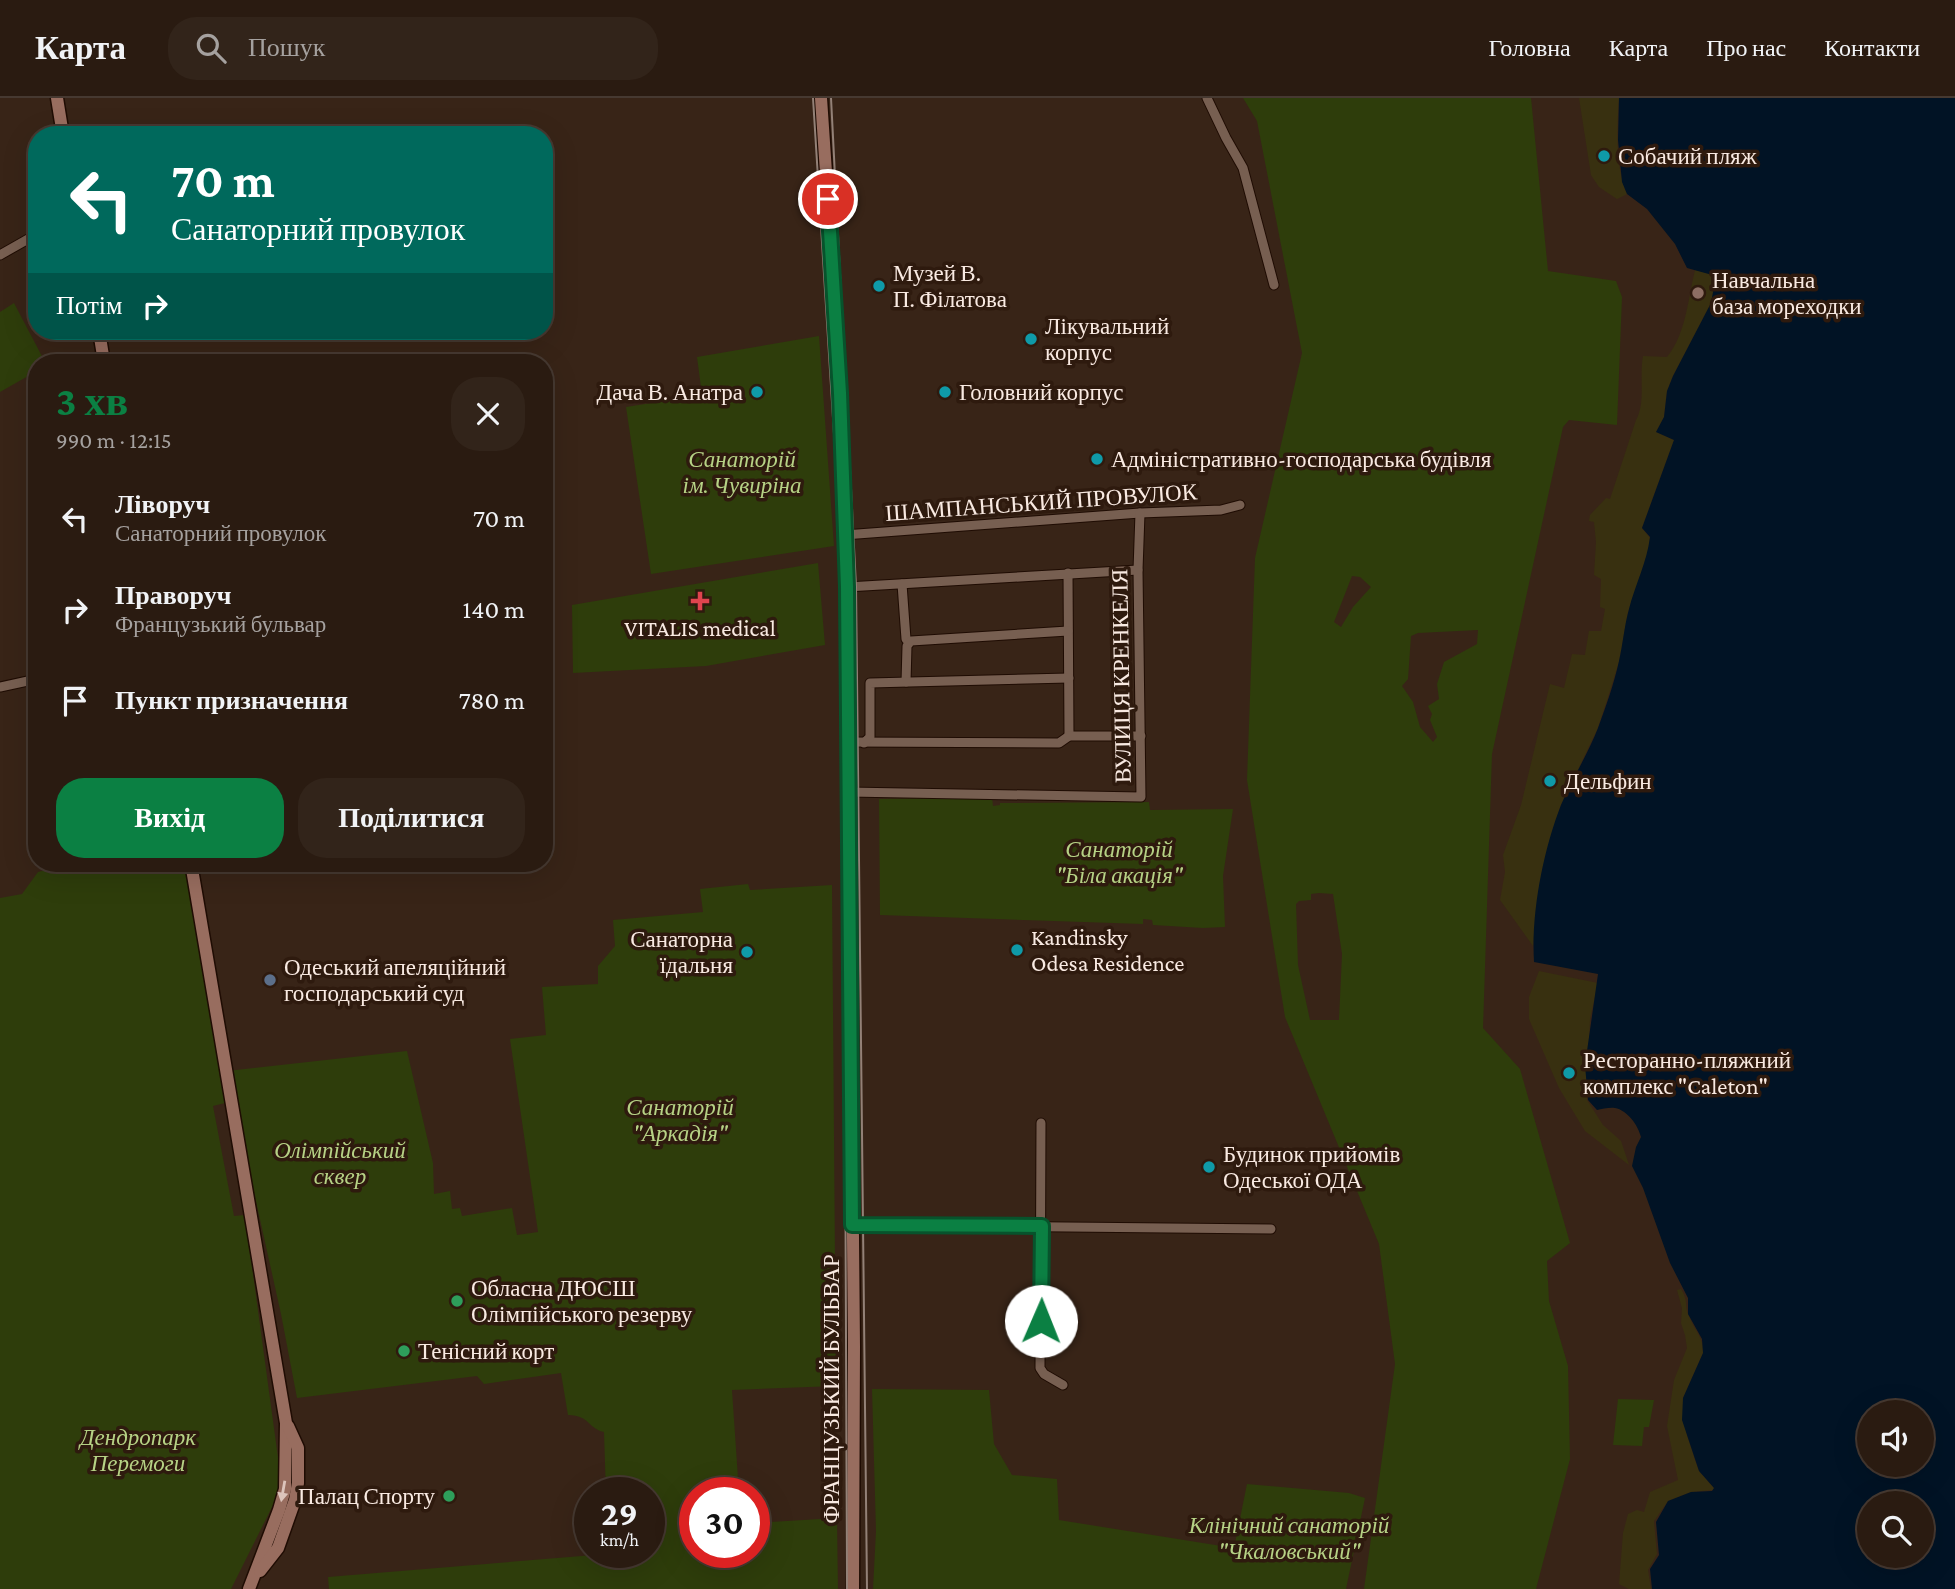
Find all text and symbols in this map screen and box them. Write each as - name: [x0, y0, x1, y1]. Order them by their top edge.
- search box: [168, 17, 658, 80]
- text: Карта: [35, 29, 126, 66]
- icon: search: [192, 29, 230, 67]
- text: Пошук: [248, 33, 325, 62]
- text: Головна: [1489, 34, 1571, 61]
- text: Карта: [1609, 34, 1668, 61]
- text: Про нас: [1706, 34, 1786, 61]
- text: Контакти: [1824, 34, 1920, 61]
- place label: Собачий пляж: [1618, 143, 1757, 169]
- marker: Собачий пляж: [1596, 148, 1612, 164]
- text: 70 m: [171, 153, 275, 208]
- icon: left: [56, 154, 147, 245]
- pin: [798, 169, 858, 229]
- icon: arrive: [809, 180, 847, 218]
- text: Санаторний провулок: [171, 211, 465, 247]
- place label: Музей В. П. Філатова: [893, 260, 1007, 312]
- place label: Навчальна база мореходки: [1712, 267, 1862, 319]
- marker: Музей В. П. Філатова: [871, 278, 887, 294]
- marker: Навчальна база мореходки: [1690, 285, 1706, 301]
- icon: right: [136, 287, 174, 325]
- text: Потім: [56, 291, 122, 320]
- place label: Лікувальний корпус: [1045, 313, 1169, 365]
- marker: Лікувальний корпус: [1023, 331, 1039, 347]
- text: 3 хв: [56, 377, 128, 424]
- button: close: [451, 377, 525, 451]
- place label: Дача В. Анатра: [596, 379, 743, 405]
- place label: Головний корпус: [959, 379, 1124, 405]
- marker: Дача В. Анатра: [749, 384, 765, 400]
- marker: Головний корпус: [937, 384, 953, 400]
- text: 990 m · 12:15: [56, 427, 172, 453]
- park label: Санаторій ім. Чувиріна: [683, 446, 801, 498]
- place label: Адміністративно-господарська будівля: [1111, 446, 1492, 472]
- marker: Адміністративно-господарська будівля: [1089, 451, 1105, 467]
- street label: ШАМПАНСЬКИЙ ПРОВУЛОК: [884, 478, 1198, 526]
- text: Ліворуч: [115, 490, 210, 519]
- icon: left: [56, 500, 94, 538]
- text: 70 m: [473, 504, 525, 533]
- text: Санаторний провулок: [115, 520, 326, 546]
- street label: ВУЛИЦЯ КРЕНКЕЛЯ: [1106, 569, 1136, 783]
- text: Праворуч: [115, 581, 231, 610]
- icon: right: [56, 591, 94, 629]
- marker: VITALIS medical: [690, 591, 710, 611]
- text: 140 m: [463, 595, 525, 624]
- text: Французький бульвар: [115, 611, 326, 637]
- place label: VITALIS medical: [624, 615, 776, 641]
- icon: arrive: [56, 682, 94, 720]
- text: Пункт призначення: [115, 686, 348, 715]
- text: 780 m: [459, 686, 525, 715]
- place label: Дельфин: [1564, 768, 1652, 794]
- marker: Дельфин: [1542, 773, 1558, 789]
- button: Вихід: [56, 778, 284, 858]
- button: Поділитися: [298, 778, 525, 858]
- park label: Санаторій "Біла акація": [1056, 836, 1184, 888]
- place label: Kandinsky Odesa Residence: [1031, 924, 1184, 976]
- place label: Санаторна їдальня: [630, 926, 733, 978]
- marker: Kandinsky Odesa Residence: [1009, 942, 1025, 958]
- marker: Санаторна їдальня: [739, 944, 755, 960]
- place label: Одеський апеляційний господарський суд: [284, 954, 506, 1006]
- marker: Одеський апеляційний господарський суд: [262, 972, 278, 988]
- place label: Ресторанно-пляжний комплекс "Caleton": [1583, 1047, 1791, 1099]
- marker: Ресторанно-пляжний комплекс "Caleton": [1561, 1065, 1577, 1081]
- park label: Санаторій "Аркадія": [626, 1094, 734, 1146]
- park label: Олімпійський сквер: [274, 1137, 406, 1189]
- place label: Будинок прийомів Одеської ОДА: [1223, 1141, 1400, 1193]
- marker: Будинок прийомів Одеської ОДА: [1201, 1159, 1217, 1175]
- street label: ФРАНЦУЗЬКИЙ БУЛЬВАР: [818, 1254, 844, 1524]
- place label: Обласна ДЮСШ Олімпійського резерву: [471, 1275, 693, 1327]
- position arrow: [1004, 1284, 1078, 1358]
- marker: Обласна ДЮСШ Олімпійського резерву: [449, 1293, 465, 1309]
- place label: Тенісний корт: [418, 1338, 554, 1364]
- marker: Тенісний корт: [396, 1343, 412, 1359]
- map controls: [1857, 1400, 1934, 1568]
- button: sound: [1857, 1400, 1934, 1477]
- park label: Дендропарк Перемоги: [78, 1424, 196, 1476]
- speed limit sign: 30: [679, 1477, 770, 1568]
- one-way arrow: [277, 1480, 288, 1502]
- place label: Палац Спорту: [298, 1483, 436, 1509]
- marker: Палац Спорту: [441, 1488, 457, 1504]
- button: search: [1857, 1491, 1934, 1568]
- text: 29: [601, 1494, 638, 1533]
- park label: Клінічний санаторій "Чкаловський": [1188, 1512, 1390, 1564]
- text: km/h: [600, 1530, 639, 1550]

